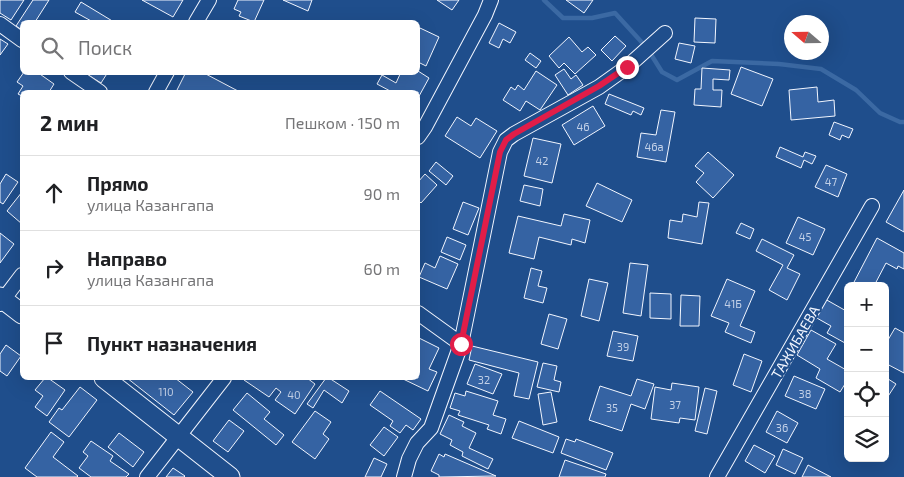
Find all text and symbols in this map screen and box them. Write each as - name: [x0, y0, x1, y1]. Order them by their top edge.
- north arrow: [784, 15, 829, 60]
- search box: [20, 20, 420, 75]
- icon: search: [38, 34, 66, 62]
- text: Поиск: [78, 36, 132, 59]
- route end: [616, 56, 639, 79]
- text: 2 мин: [40, 110, 99, 135]
- text: Пешком · 150 m: [285, 113, 400, 132]
- house number: 46: [576, 120, 590, 133]
- house number: 46а: [644, 140, 664, 153]
- house number: 42: [536, 154, 548, 167]
- text: Прямо: [87, 172, 149, 195]
- house number: 47: [825, 175, 838, 188]
- icon: ahead: [40, 179, 68, 207]
- text: 90 m: [364, 184, 400, 203]
- text: улица Казангапа: [87, 195, 214, 214]
- house number: 45: [799, 230, 811, 243]
- text: Направо: [87, 247, 167, 270]
- icon: right: [40, 254, 68, 282]
- text: 60 m: [364, 259, 400, 278]
- text: улица Казангапа: [87, 270, 214, 289]
- map controls: [844, 282, 889, 462]
- button: +: [844, 282, 889, 327]
- house number: 41Б: [724, 297, 742, 310]
- street label: ТАЖИБАЕВА: [767, 302, 823, 382]
- button: −: [844, 327, 889, 372]
- icon: arrive: [40, 329, 68, 357]
- text: Пункт назначения: [87, 332, 257, 355]
- route start: [450, 333, 473, 356]
- house number: 39: [617, 340, 629, 353]
- button: locate: [844, 372, 889, 417]
- house number: 32: [478, 373, 490, 386]
- house number: 110: [158, 385, 174, 398]
- house number: 38: [799, 387, 811, 400]
- house number: 40: [287, 388, 301, 401]
- house number: 37: [669, 398, 681, 411]
- house number: 35: [606, 401, 618, 414]
- button: layers: [844, 417, 889, 462]
- house number: 36: [776, 421, 788, 434]

